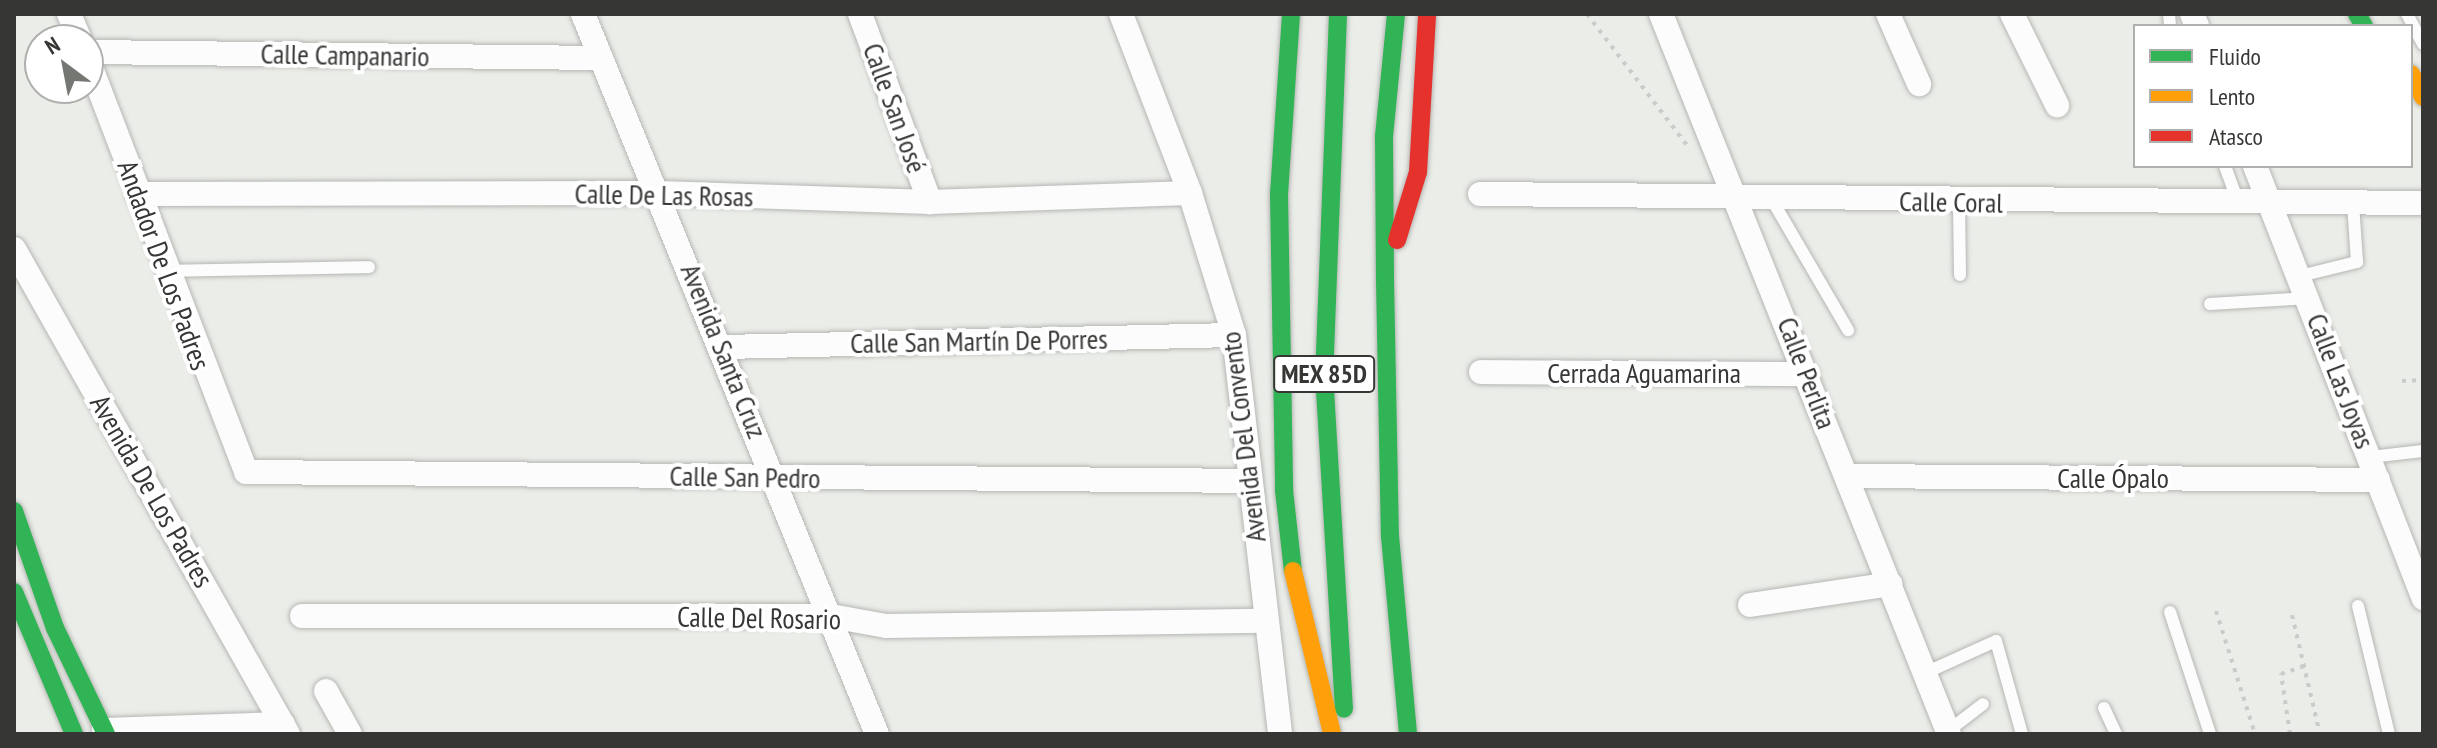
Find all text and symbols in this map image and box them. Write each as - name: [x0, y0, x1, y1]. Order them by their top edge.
- north arrow: [24, 24, 104, 104]
- legend: [2133, 24, 2413, 168]
- text: N: [40, 30, 65, 60]
- street label: Calle Campanario: [260, 37, 430, 73]
- street label: Calle San José: [856, 39, 934, 177]
- text: Fluido: [2209, 41, 2261, 72]
- text: Lento: [2209, 81, 2255, 112]
- text: Atasco: [2209, 121, 2263, 152]
- street label: Andador De Los Padres: [110, 156, 218, 374]
- street label: Calle De Las Rosas: [574, 177, 754, 213]
- street label: Calle Coral: [1899, 184, 2003, 220]
- street label: Avenida Santa Cruz: [674, 259, 774, 443]
- street label: Calle Las Joyas: [2300, 309, 2382, 453]
- street label: Calle Perlita: [1770, 312, 1844, 434]
- street label: Calle San Martín De Porres: [850, 322, 1108, 360]
- street label: Avenida Del Convento: [1213, 330, 1273, 544]
- road number: MEX 85D: [1272, 352, 1376, 396]
- street label: Cerrada Aguamarina: [1547, 356, 1741, 390]
- street label: Avenida De Los Padres: [83, 389, 221, 593]
- street label: Calle San Pedro: [669, 459, 821, 495]
- street label: Calle Ópalo: [2057, 461, 2169, 495]
- street label: Calle Del Rosario: [677, 600, 841, 636]

